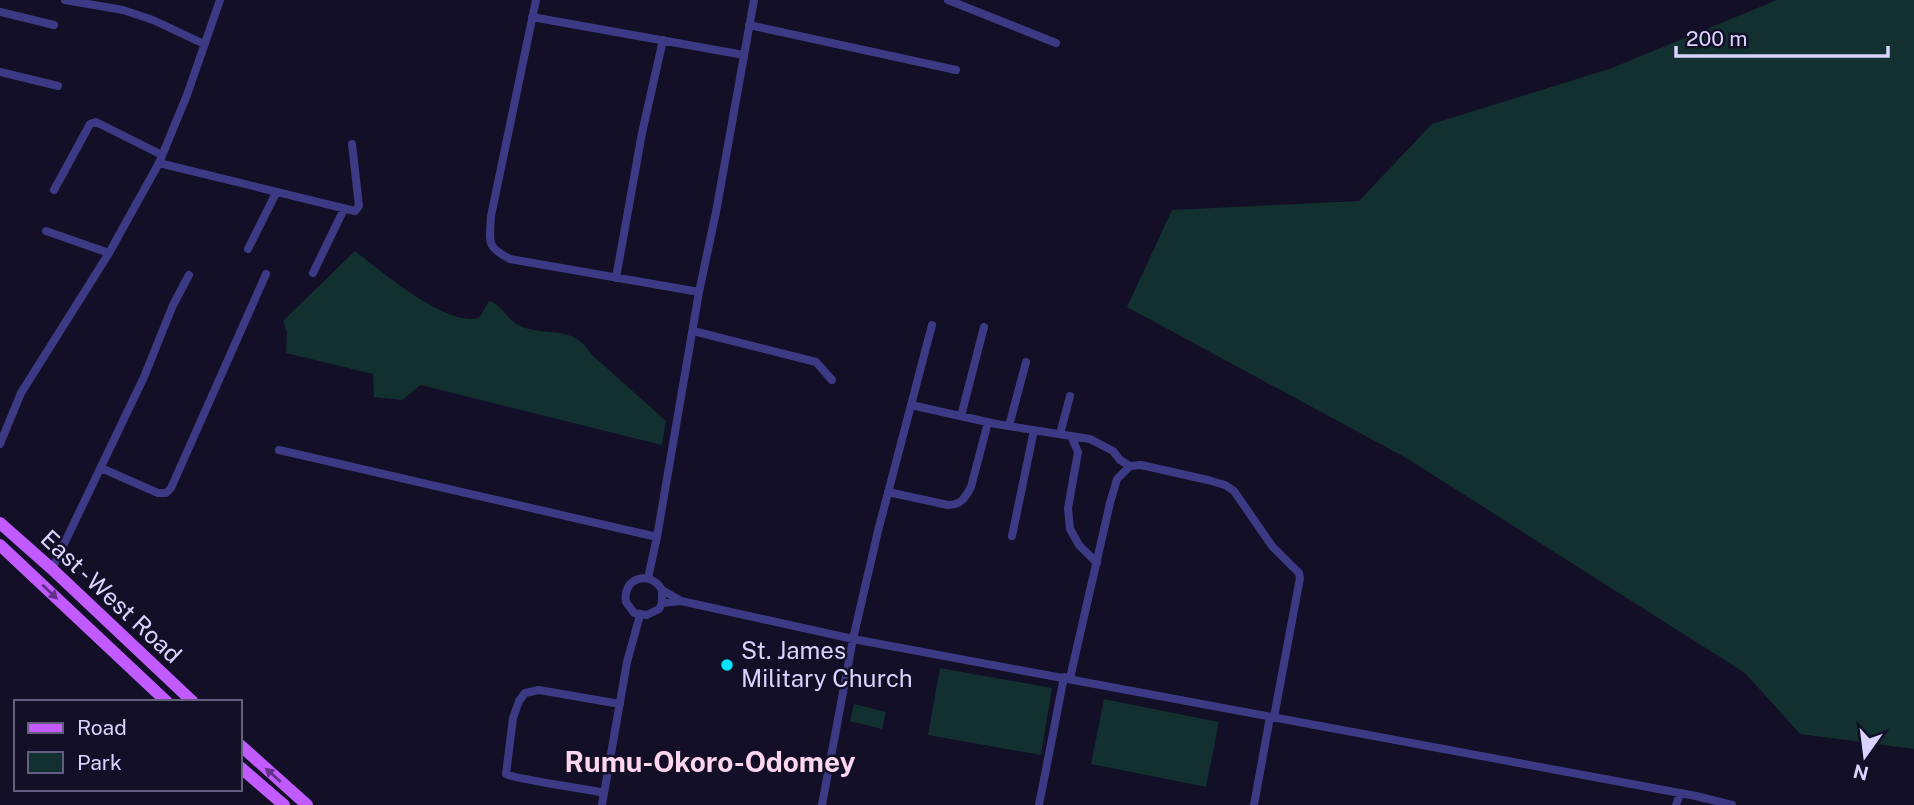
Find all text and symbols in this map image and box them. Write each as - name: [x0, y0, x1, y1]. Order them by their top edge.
- scale bar: [1676, 14, 1888, 58]
- text: 200 m: [1686, 26, 1747, 51]
- street label: East - West Road: [36, 524, 188, 669]
- one-way arrow: [41, 584, 59, 600]
- place label: St. James Military Church: [741, 636, 913, 692]
- marker: St. James Military Church: [719, 657, 735, 673]
- legend: [14, 700, 242, 791]
- text: Road: [77, 715, 127, 740]
- north arrow: [1830, 721, 1900, 791]
- district label: Rumu-Okoro-Odomey: [565, 745, 856, 778]
- text: Park: [77, 750, 122, 775]
- text: N: [1851, 760, 1871, 785]
- one-way arrow: [265, 768, 282, 783]

